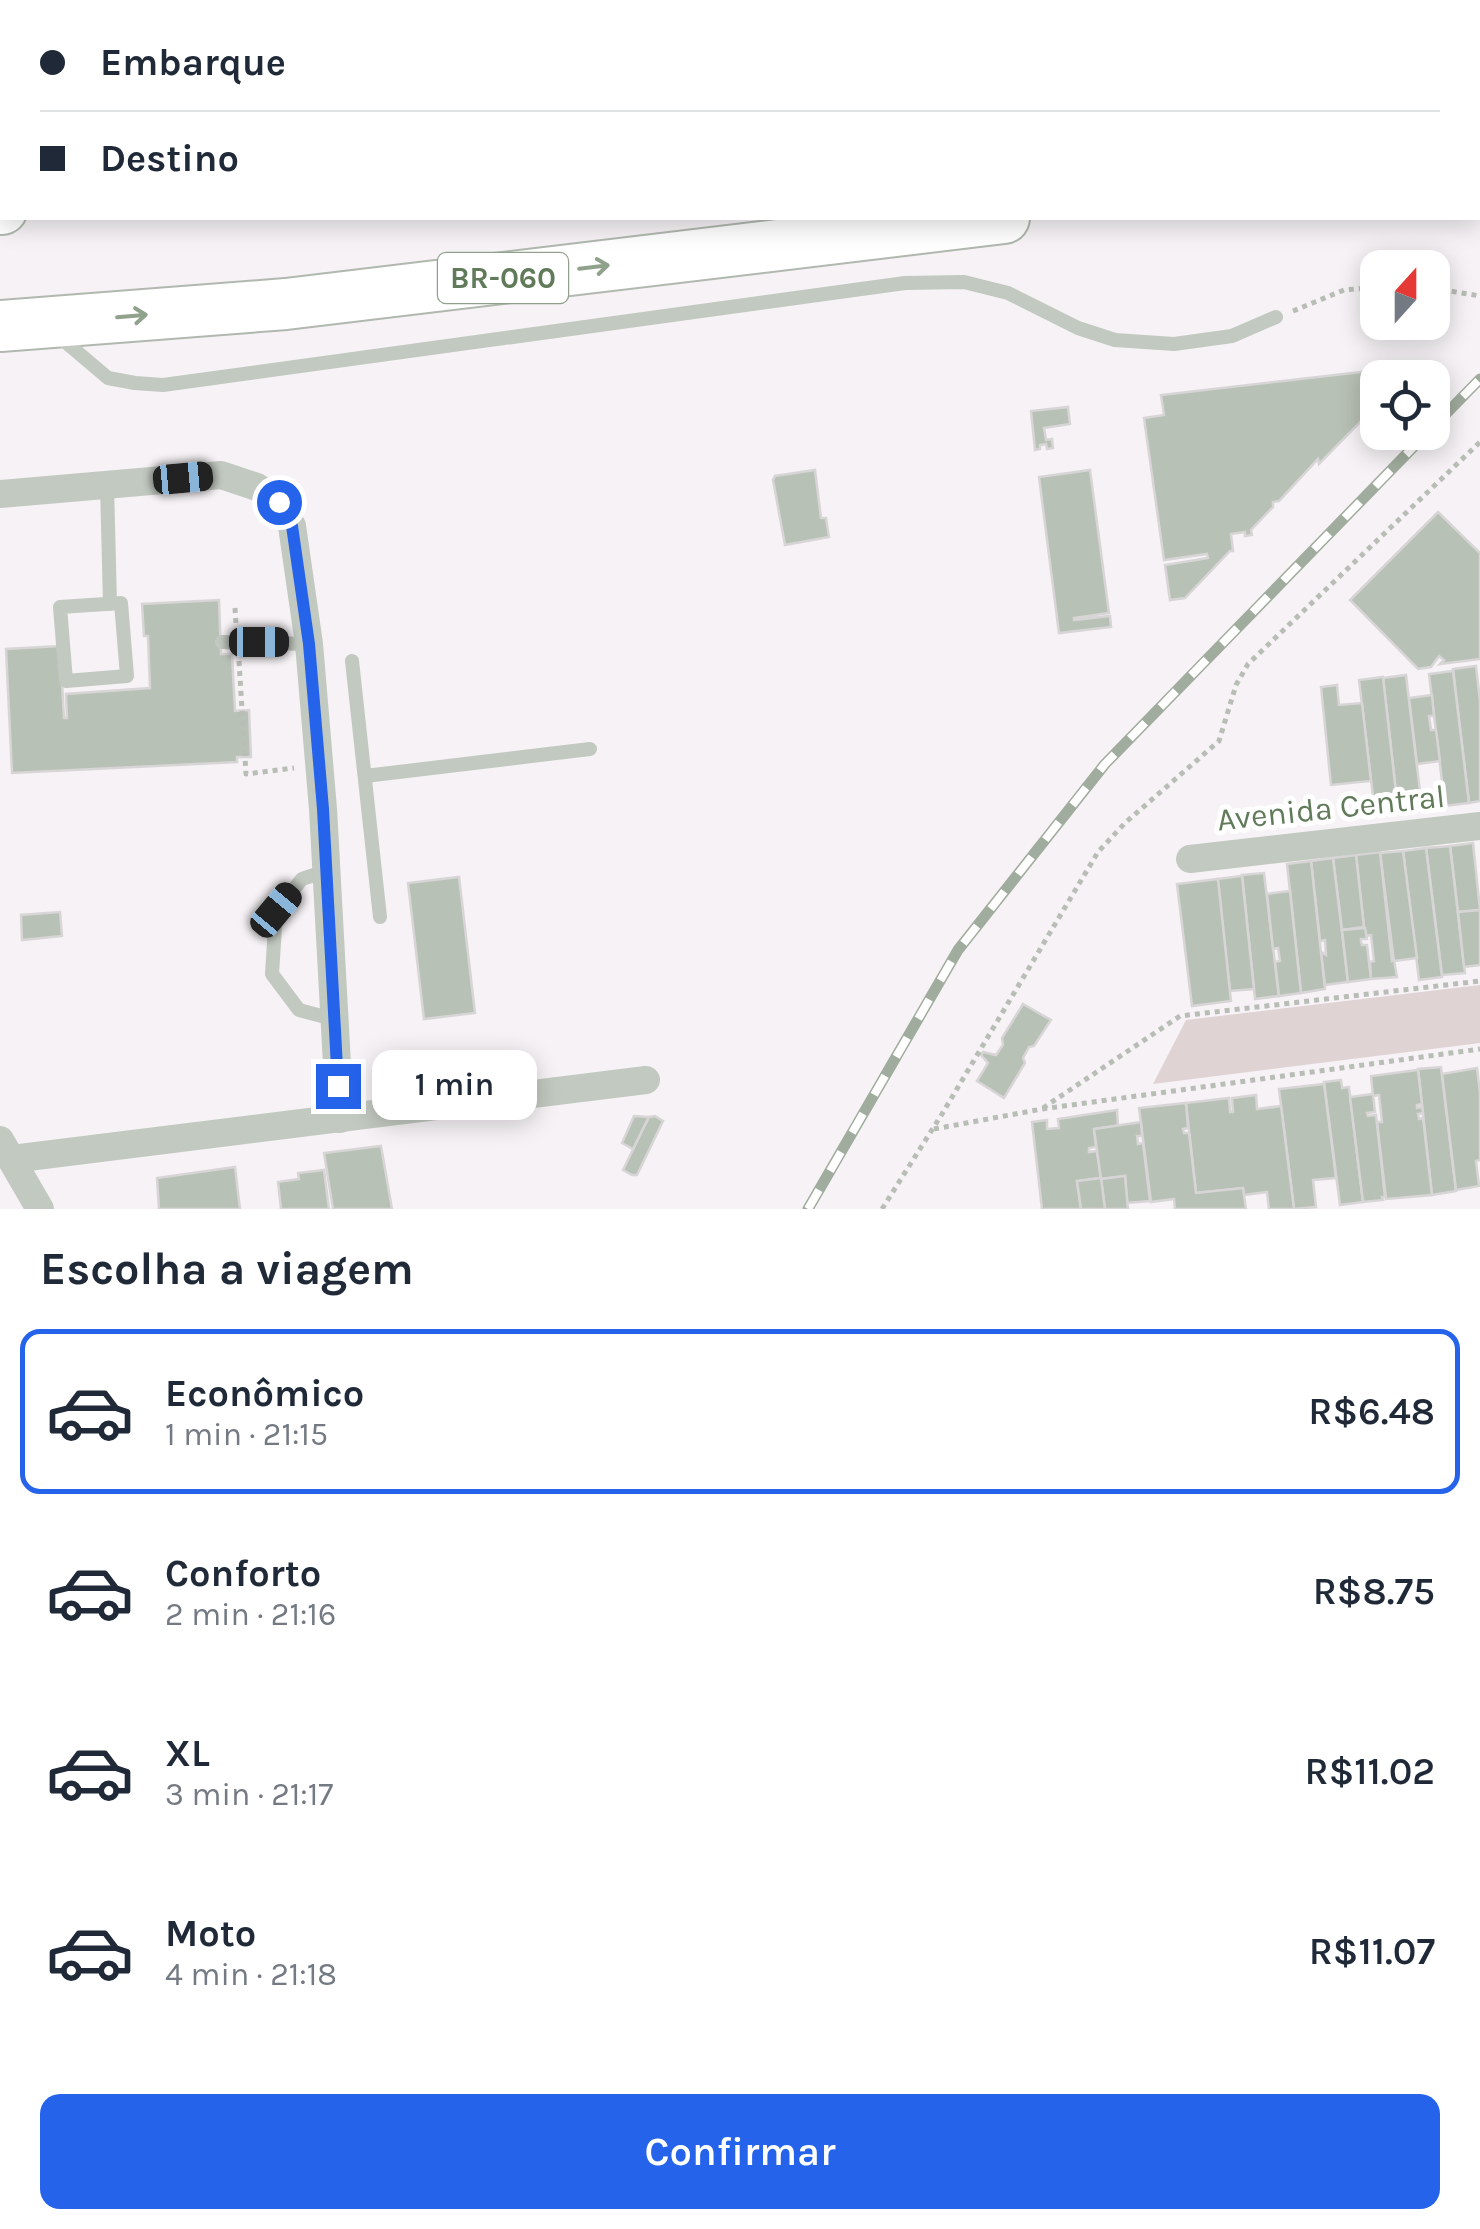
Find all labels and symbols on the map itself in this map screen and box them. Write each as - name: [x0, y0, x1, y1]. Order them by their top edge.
- north arrow: [1360, 250, 1450, 340]
- road number: BR-060: [438, 253, 568, 303]
- one-way arrow: [578, 257, 610, 276]
- one-way arrow: [116, 307, 148, 326]
- car: [152, 460, 214, 496]
- route start: [257, 480, 302, 525]
- car: [229, 627, 289, 657]
- street label: Avenida Central: [1215, 778, 1447, 838]
- car: [245, 877, 307, 943]
- callout: 1 min: [373, 1051, 538, 1121]
- route end: [316, 1064, 361, 1109]

